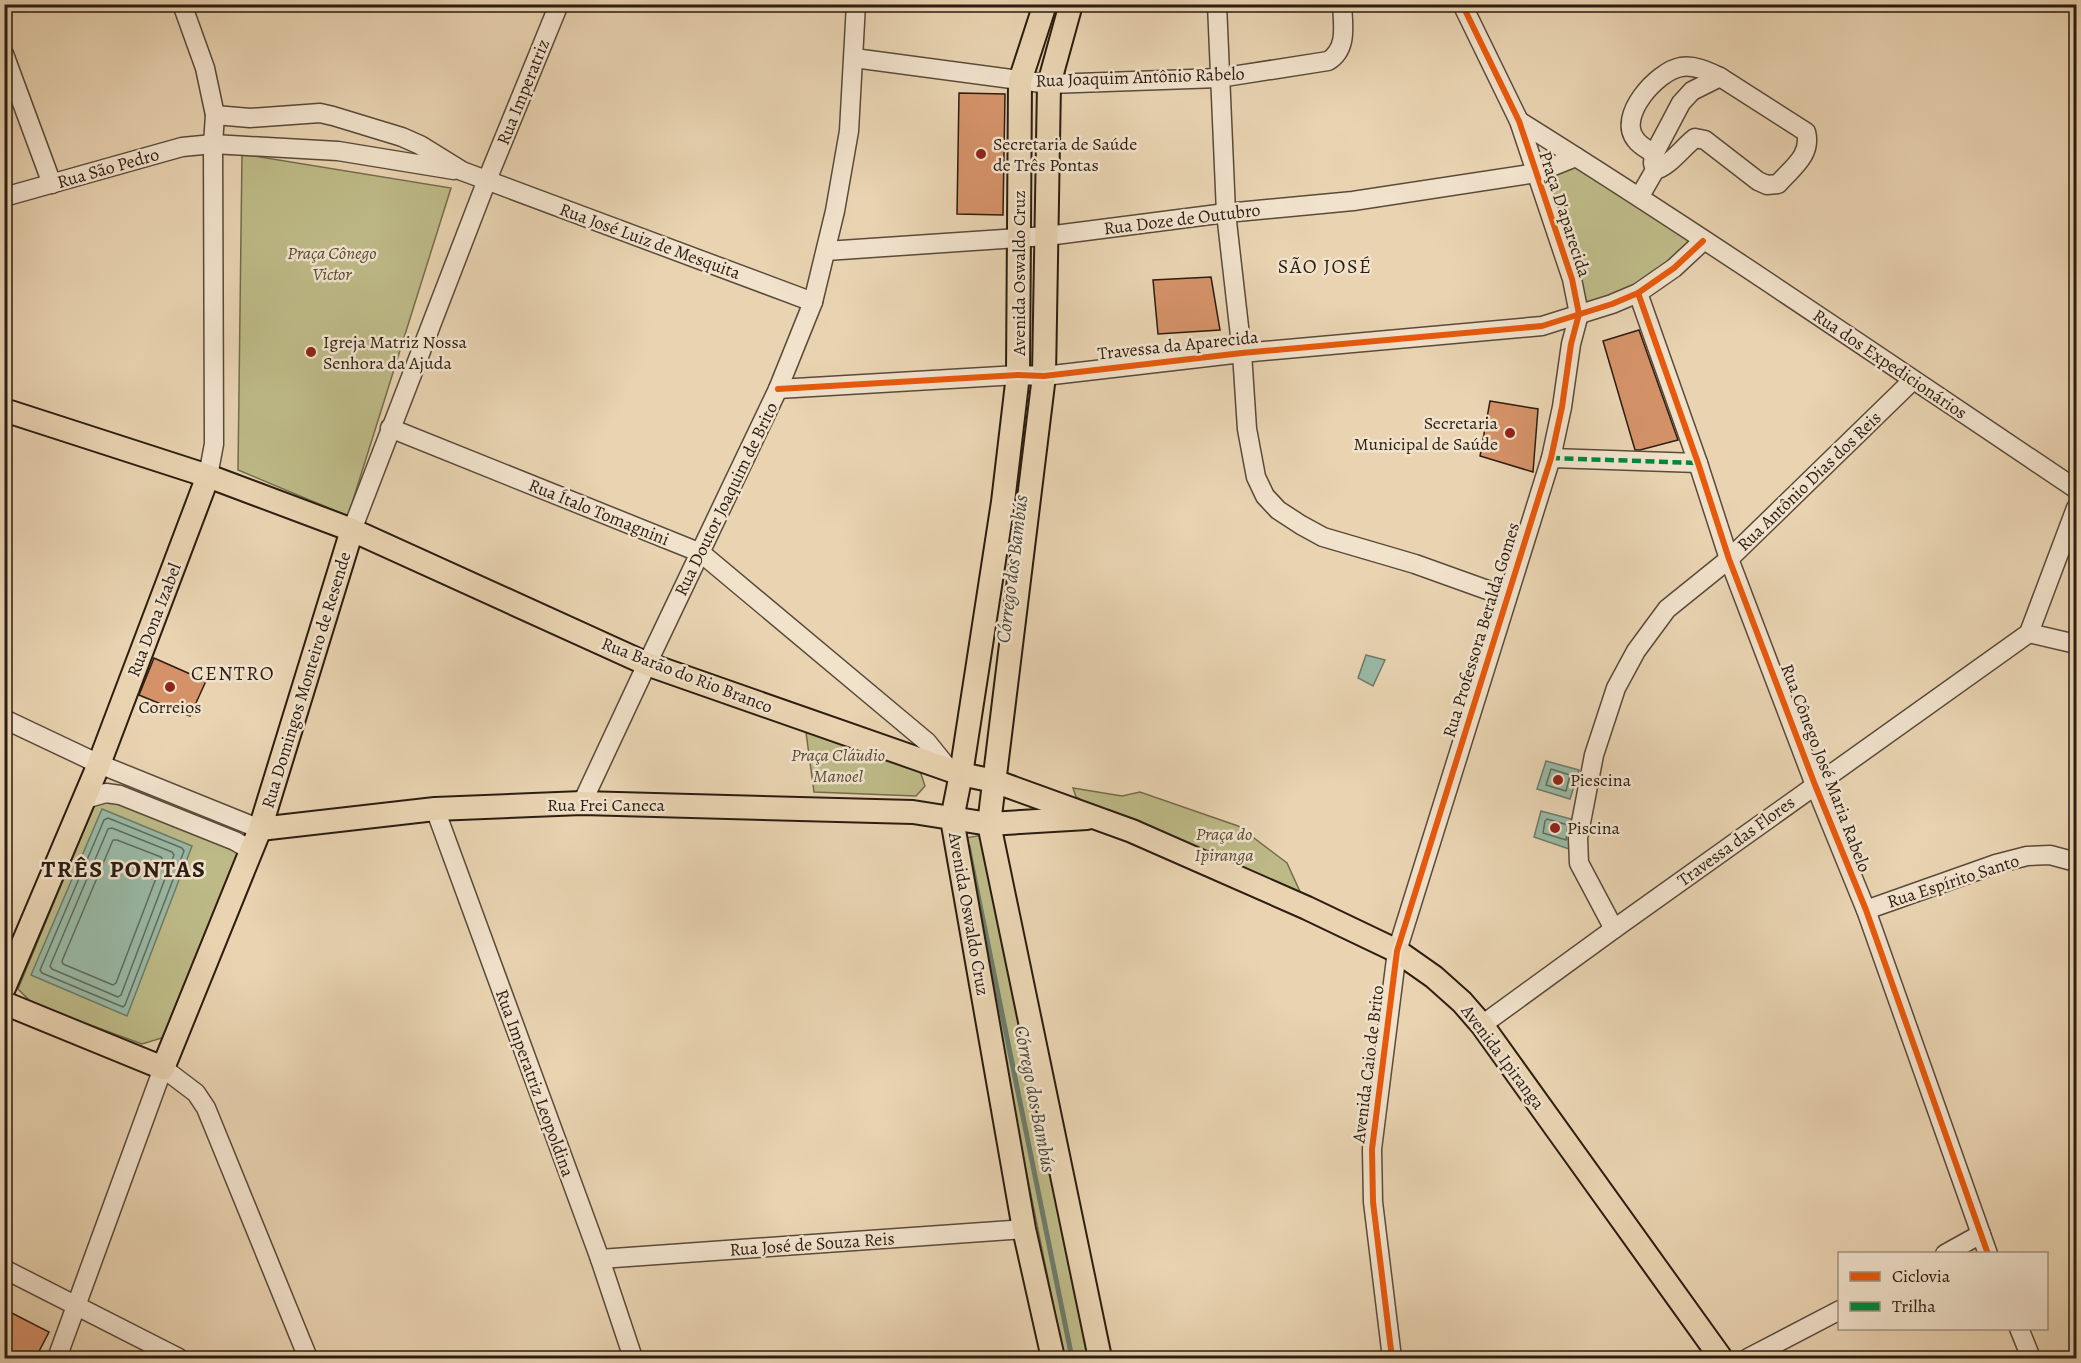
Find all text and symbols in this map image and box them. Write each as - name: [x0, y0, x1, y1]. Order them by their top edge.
- street label: Rua Imperatriz: [491, 35, 555, 149]
- street label: Rua Joaquim Antônio Rabelo: [1035, 61, 1245, 93]
- place label: Secretaria de Saúde de Três Pontas: [993, 132, 1137, 177]
- street label: Rua São Pedro: [54, 142, 162, 194]
- marker: Secretaria de Saúde de Três Pontas: [974, 147, 988, 161]
- street label: Praça D'aparecida: [1533, 148, 1597, 281]
- street label: Avenida Oswaldo Cruz: [1007, 190, 1031, 357]
- street label: Rua José Luiz de Mesquita: [556, 197, 744, 285]
- street label: Rua Doze de Outubro: [1102, 197, 1262, 241]
- park label: Praça Cônego Victor: [287, 241, 377, 286]
- district label: SÃO JOSÉ: [1278, 253, 1372, 280]
- street label: Rua dos Expedicionários: [1808, 303, 1972, 425]
- street label: Travessa da Aparecida: [1096, 325, 1260, 365]
- place label: Igreja Matriz Nossa Senhora da Ajuda: [323, 330, 468, 375]
- marker: Igreja Matriz Nossa Senhora da Ajuda: [304, 345, 318, 359]
- street label: Rua Doutor Joaquim de Brito: [669, 398, 783, 600]
- street label: Rua Antônio Dias dos Reis: [1732, 406, 1886, 556]
- place label: Secretaria Municipal de Saúde: [1354, 411, 1499, 456]
- marker: Secretaria Municipal de Saúde: [1503, 426, 1517, 440]
- street label: Rua Ítalo Tomagnini: [525, 473, 673, 551]
- water label: Córrego dos Bambús: [990, 493, 1035, 645]
- street label: Rua Professora Beralda Gomes: [1437, 519, 1525, 741]
- street label: Rua Domingos Monteiro de Resende: [255, 549, 357, 811]
- street label: Rua Dona Izabel: [121, 559, 187, 680]
- street label: Rua Barão do Rio Branco: [598, 631, 776, 719]
- district label: CENTRO: [191, 660, 275, 687]
- street label: Rua Cônego José Maria Rabelo: [1775, 660, 1877, 876]
- marker: Correios: [163, 680, 177, 694]
- place label: Correios: [139, 695, 201, 719]
- park label: Praça Cláudio Manoel: [791, 743, 885, 788]
- place label: Piescina: [1570, 768, 1632, 792]
- marker: Piescina: [1551, 773, 1565, 787]
- street label: Travessa das Flores: [1672, 790, 1800, 892]
- street label: Rua Frei Caneca: [547, 793, 666, 817]
- place label: Piscina: [1567, 816, 1621, 840]
- marker: Piscina: [1548, 821, 1562, 835]
- park label: Praça do Ipiranga: [1195, 822, 1253, 867]
- street label: Avenida Oswaldo Cruz: [943, 829, 995, 998]
- street label: Rua Espírito Santo: [1884, 848, 2022, 914]
- district label: TRÊS PONTAS: [42, 853, 206, 885]
- street label: Avenida Caio de Brito: [1346, 984, 1390, 1145]
- street label: Rua Imperatriz Leopoldina: [490, 986, 580, 1181]
- street label: Avenida Ipiranga: [1455, 999, 1551, 1115]
- water label: Córrego dos Bambús: [1008, 1023, 1063, 1175]
- street label: Rua José de Souza Reis: [729, 1226, 895, 1262]
- legend: [1838, 1252, 2048, 1330]
- text: Ciclovia: [1892, 1264, 1951, 1288]
- text: Trilha: [1892, 1294, 1936, 1318]

